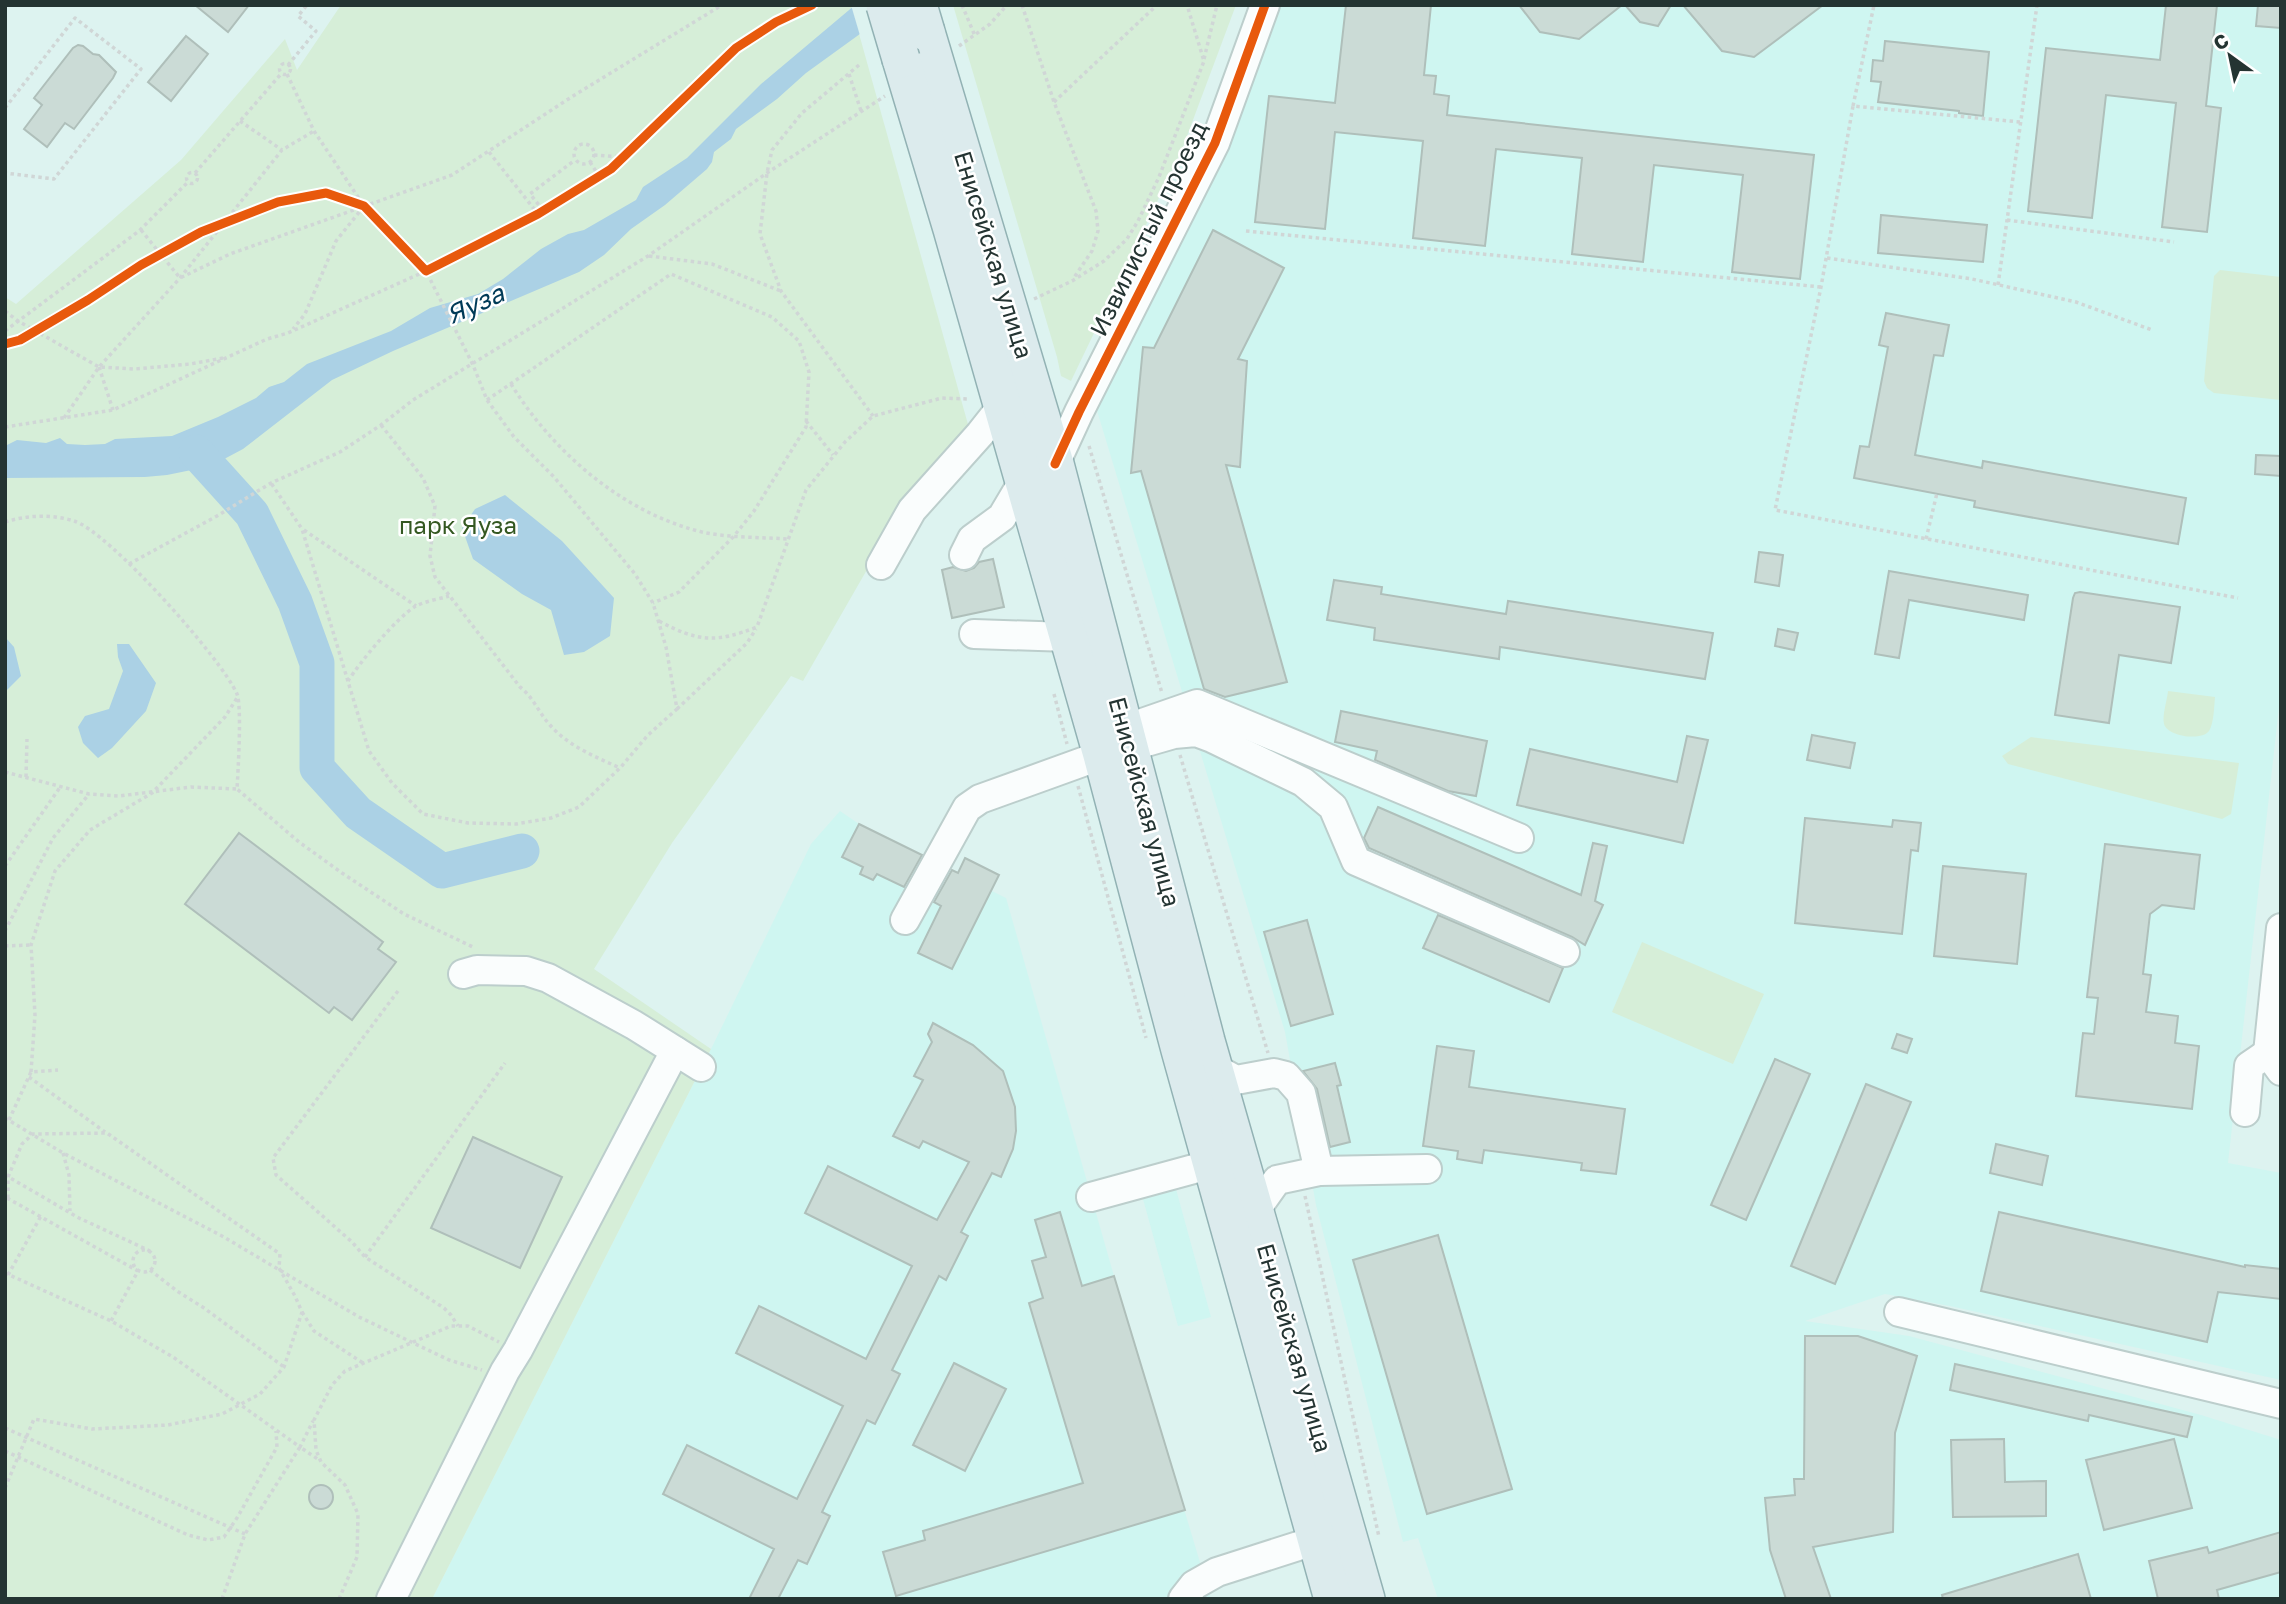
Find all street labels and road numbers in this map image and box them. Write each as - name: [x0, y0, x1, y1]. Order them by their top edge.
- street label: Извилистый проезд: [1083, 116, 1212, 340]
- street label: Енисейская улица: [949, 147, 1040, 362]
- street label: Енисейская улица: [1104, 694, 1187, 910]
- street label: Енисейская улица: [1252, 1240, 1339, 1455]

